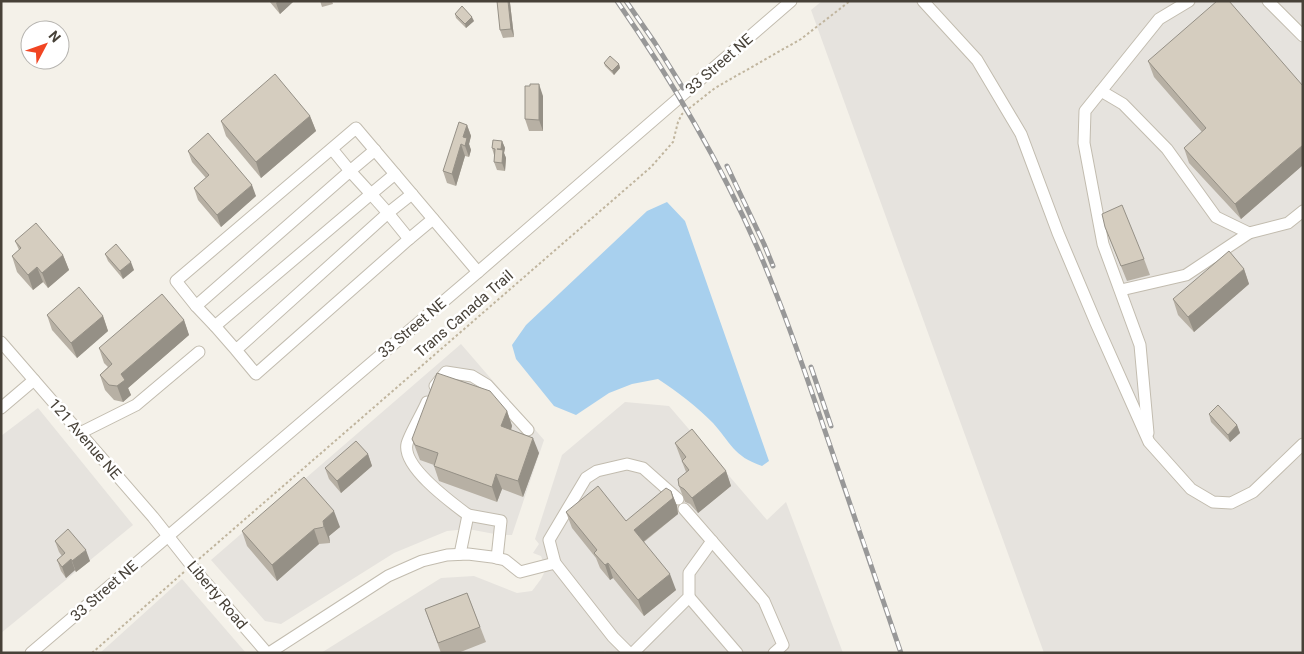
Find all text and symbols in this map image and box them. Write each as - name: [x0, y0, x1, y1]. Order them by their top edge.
- north arrow: [20, 20, 70, 70]
- text: N: [46, 27, 64, 45]
- street label: 33 Street NE: [682, 30, 757, 98]
- street label: Trans Canada Trail: [411, 266, 517, 362]
- street label: 33 Street NE: [374, 294, 450, 362]
- street label: 121 Avenue NE: [45, 395, 125, 483]
- street label: 33 Street NE: [67, 557, 142, 625]
- street label: Liberty Road: [183, 557, 251, 633]

